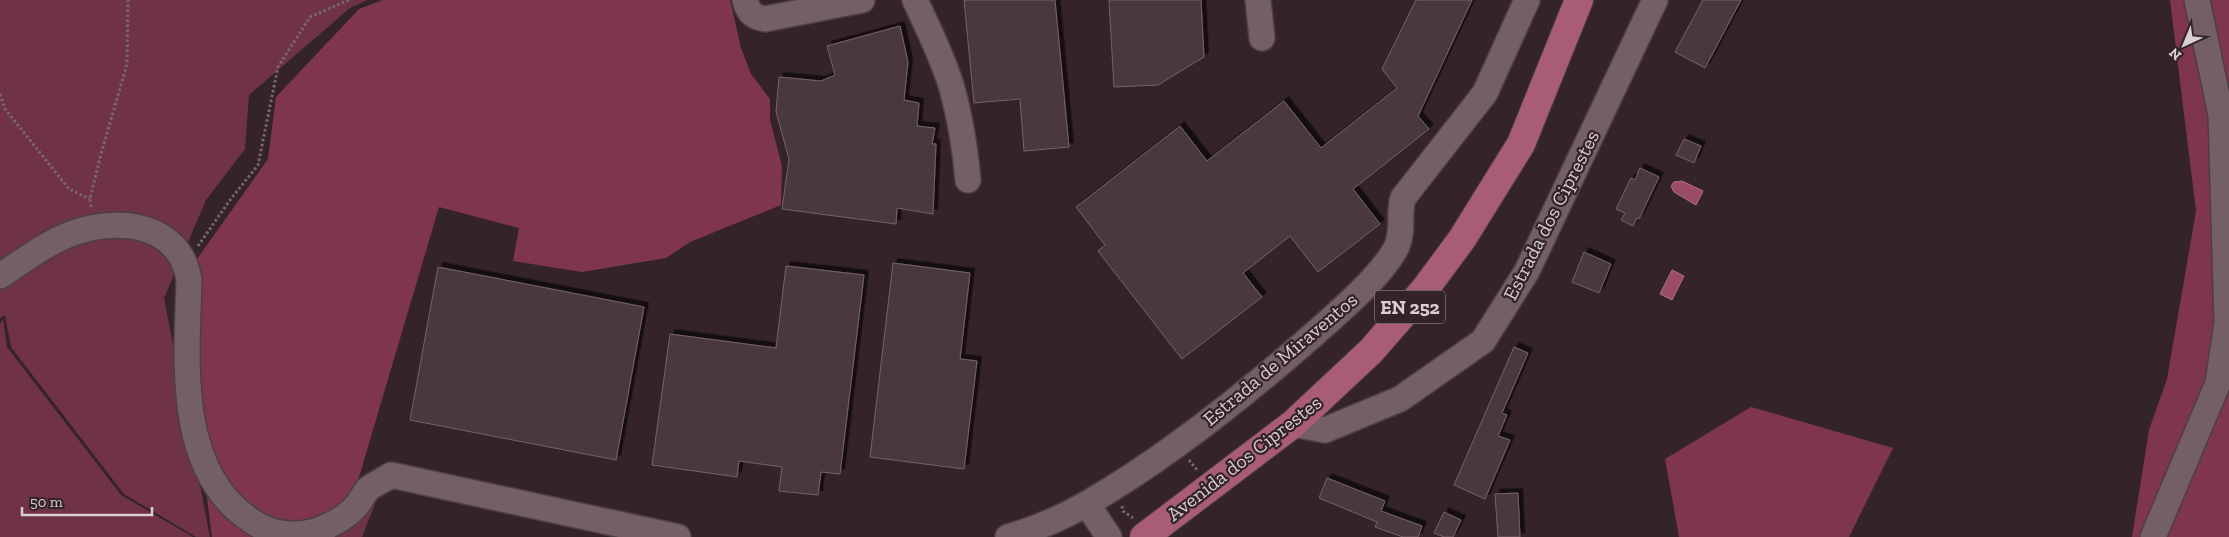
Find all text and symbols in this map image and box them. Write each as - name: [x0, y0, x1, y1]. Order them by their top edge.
- north arrow: [2159, 20, 2209, 70]
- text: N: [2165, 44, 2185, 64]
- street label: Estrada dos Ciprestes: [1498, 126, 1604, 304]
- street label: Estrada de Miraventos: [1198, 287, 1362, 431]
- road number: EN 252: [1375, 290, 1445, 324]
- street label: Avenida dos Ciprestes: [1162, 390, 1326, 526]
- scale bar: [22, 484, 152, 516]
- text: 50 m: [30, 493, 63, 511]

